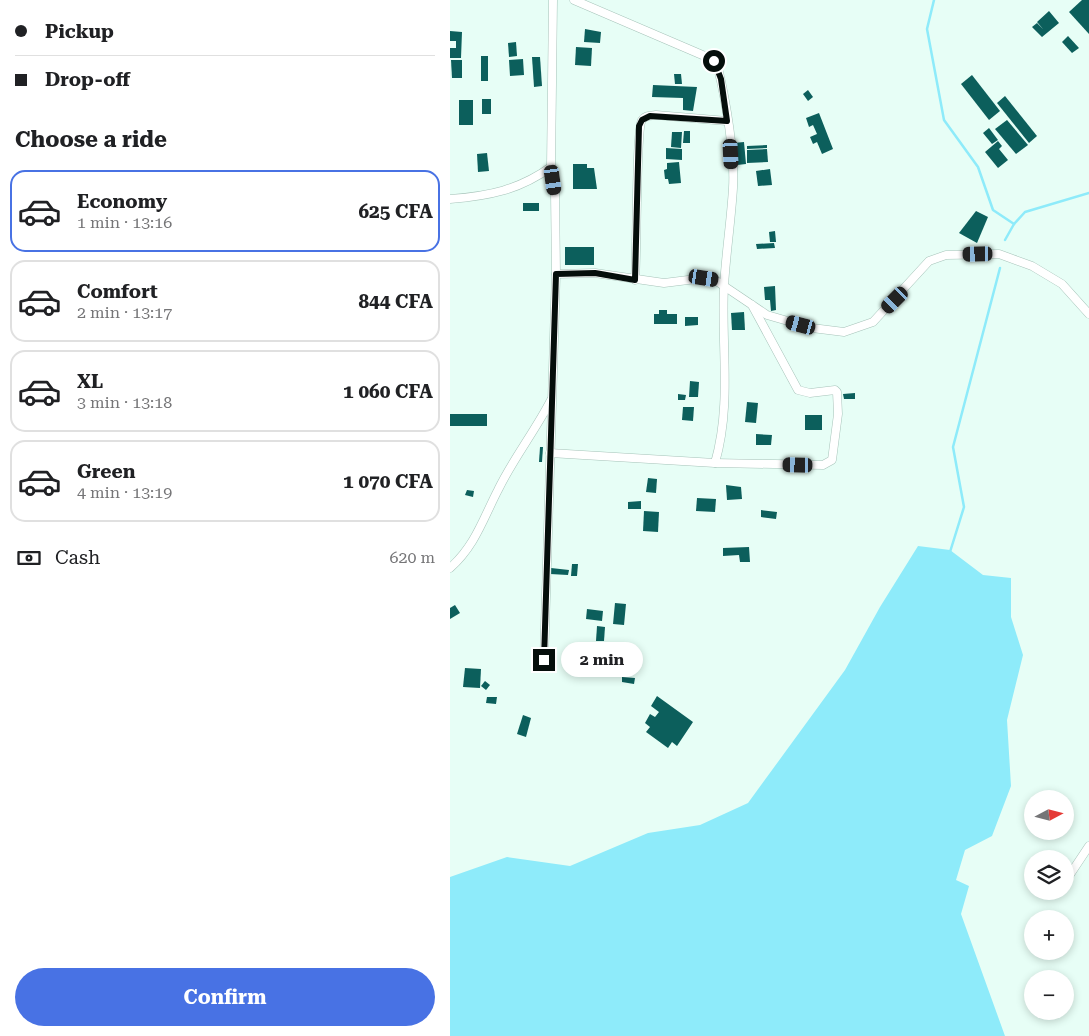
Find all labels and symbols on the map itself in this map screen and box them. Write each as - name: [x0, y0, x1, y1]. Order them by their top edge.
- route start: [703, 50, 725, 72]
- car: [722, 139, 739, 169]
- car: [543, 164, 562, 196]
- car: [962, 246, 993, 262]
- car: [688, 268, 719, 288]
- car: [879, 284, 910, 316]
- car: [784, 314, 817, 336]
- car: [782, 457, 813, 473]
- callout: 2 min: [562, 642, 644, 678]
- route end: [533, 649, 555, 671]
- north arrow: [1024, 790, 1074, 840]

